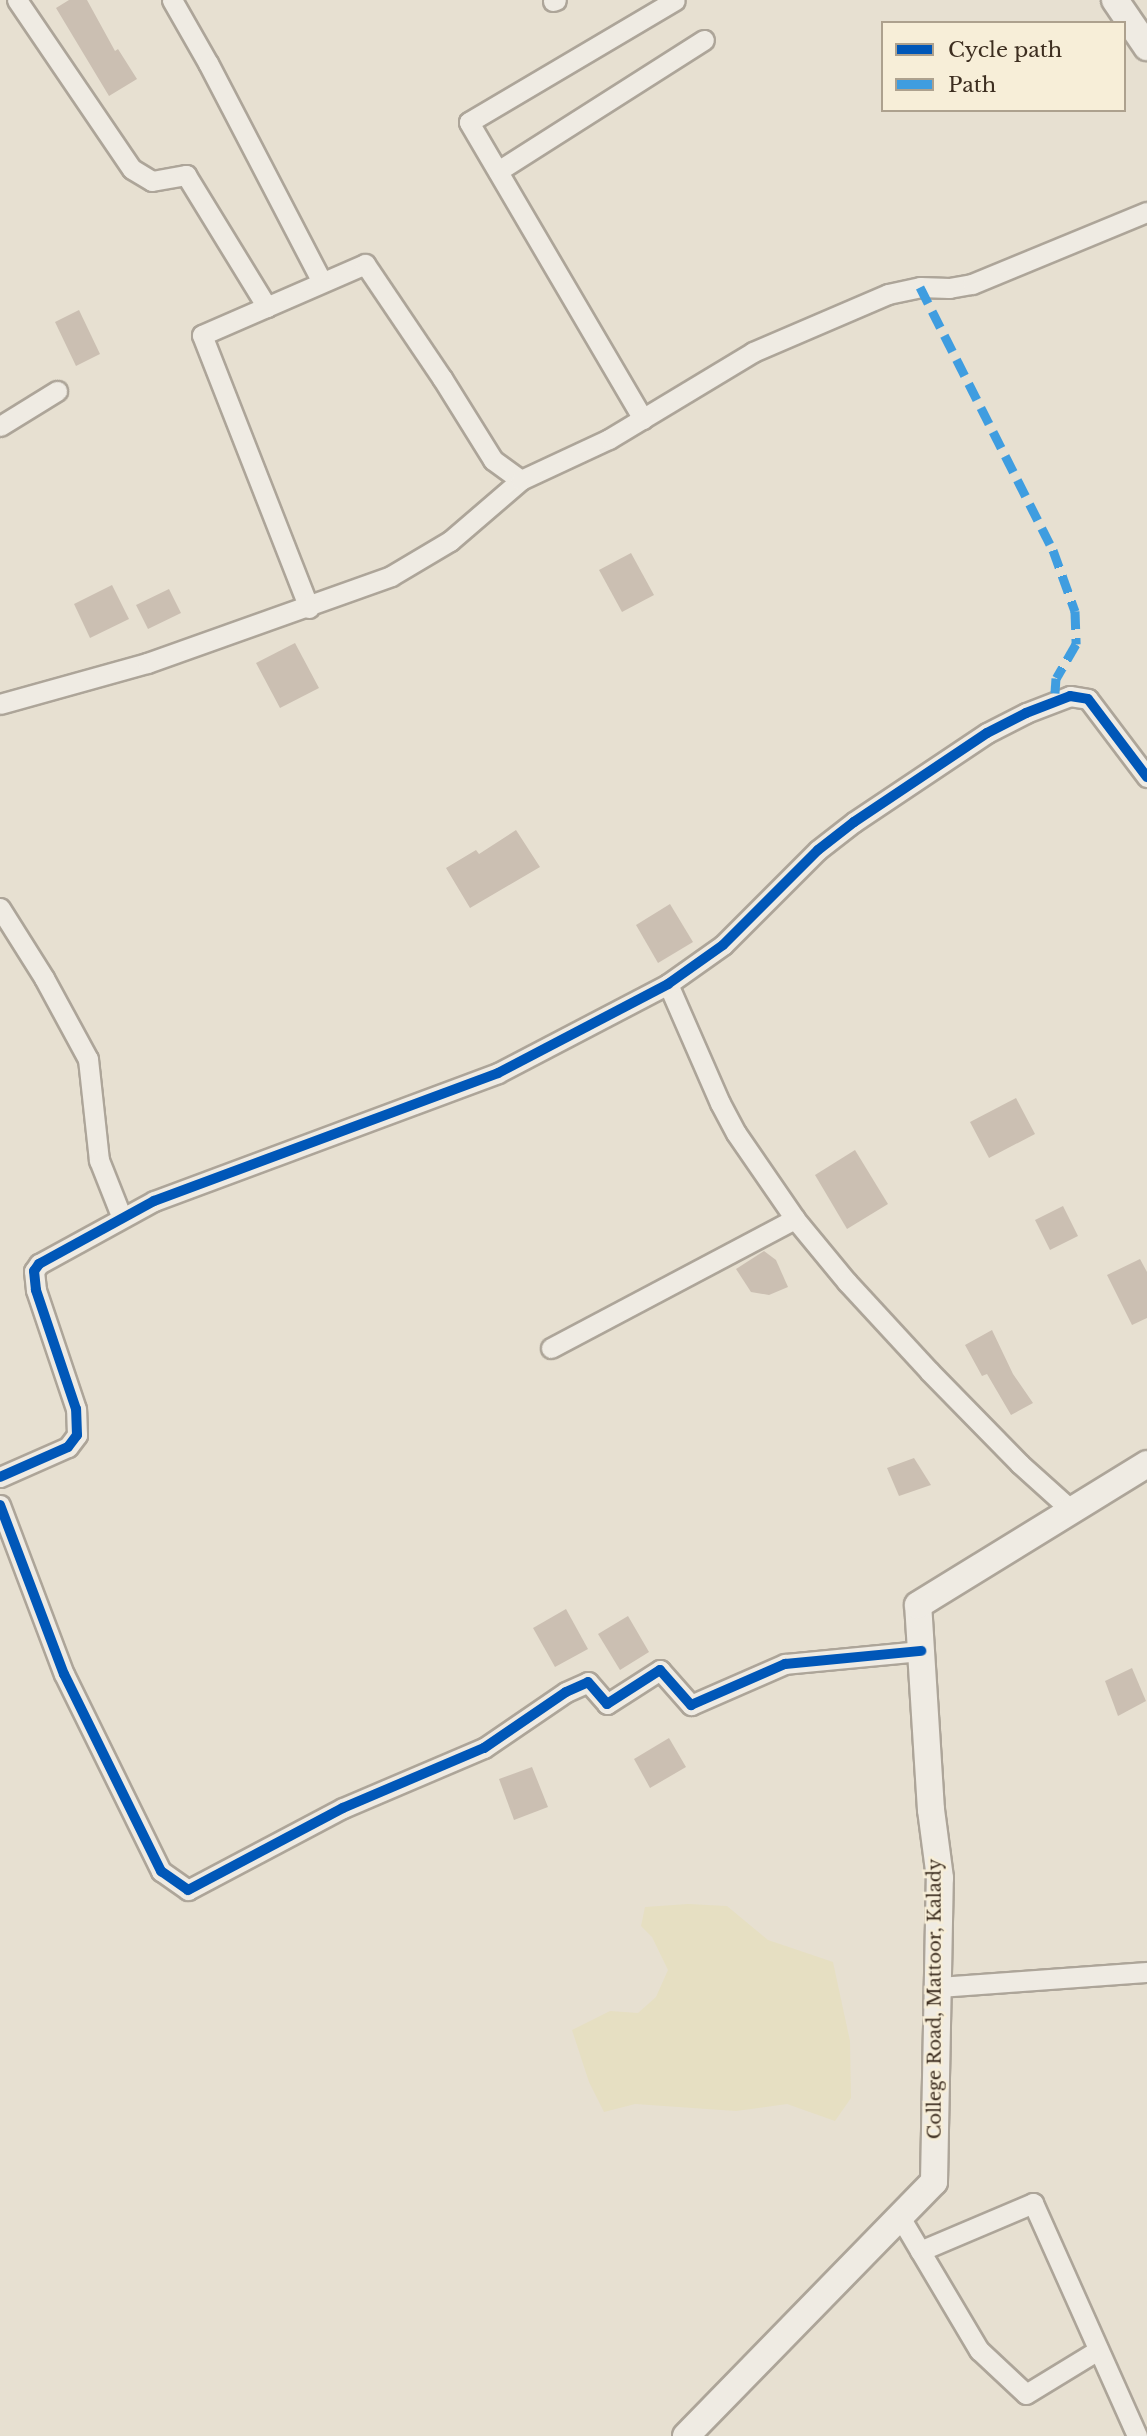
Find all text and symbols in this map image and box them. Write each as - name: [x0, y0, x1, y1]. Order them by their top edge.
- legend: [881, 21, 1126, 112]
- text: Cycle path: [948, 37, 1062, 63]
- text: Path: [948, 72, 996, 98]
- street label: College Road, Mattoor, Kalady: [924, 1859, 946, 2139]

